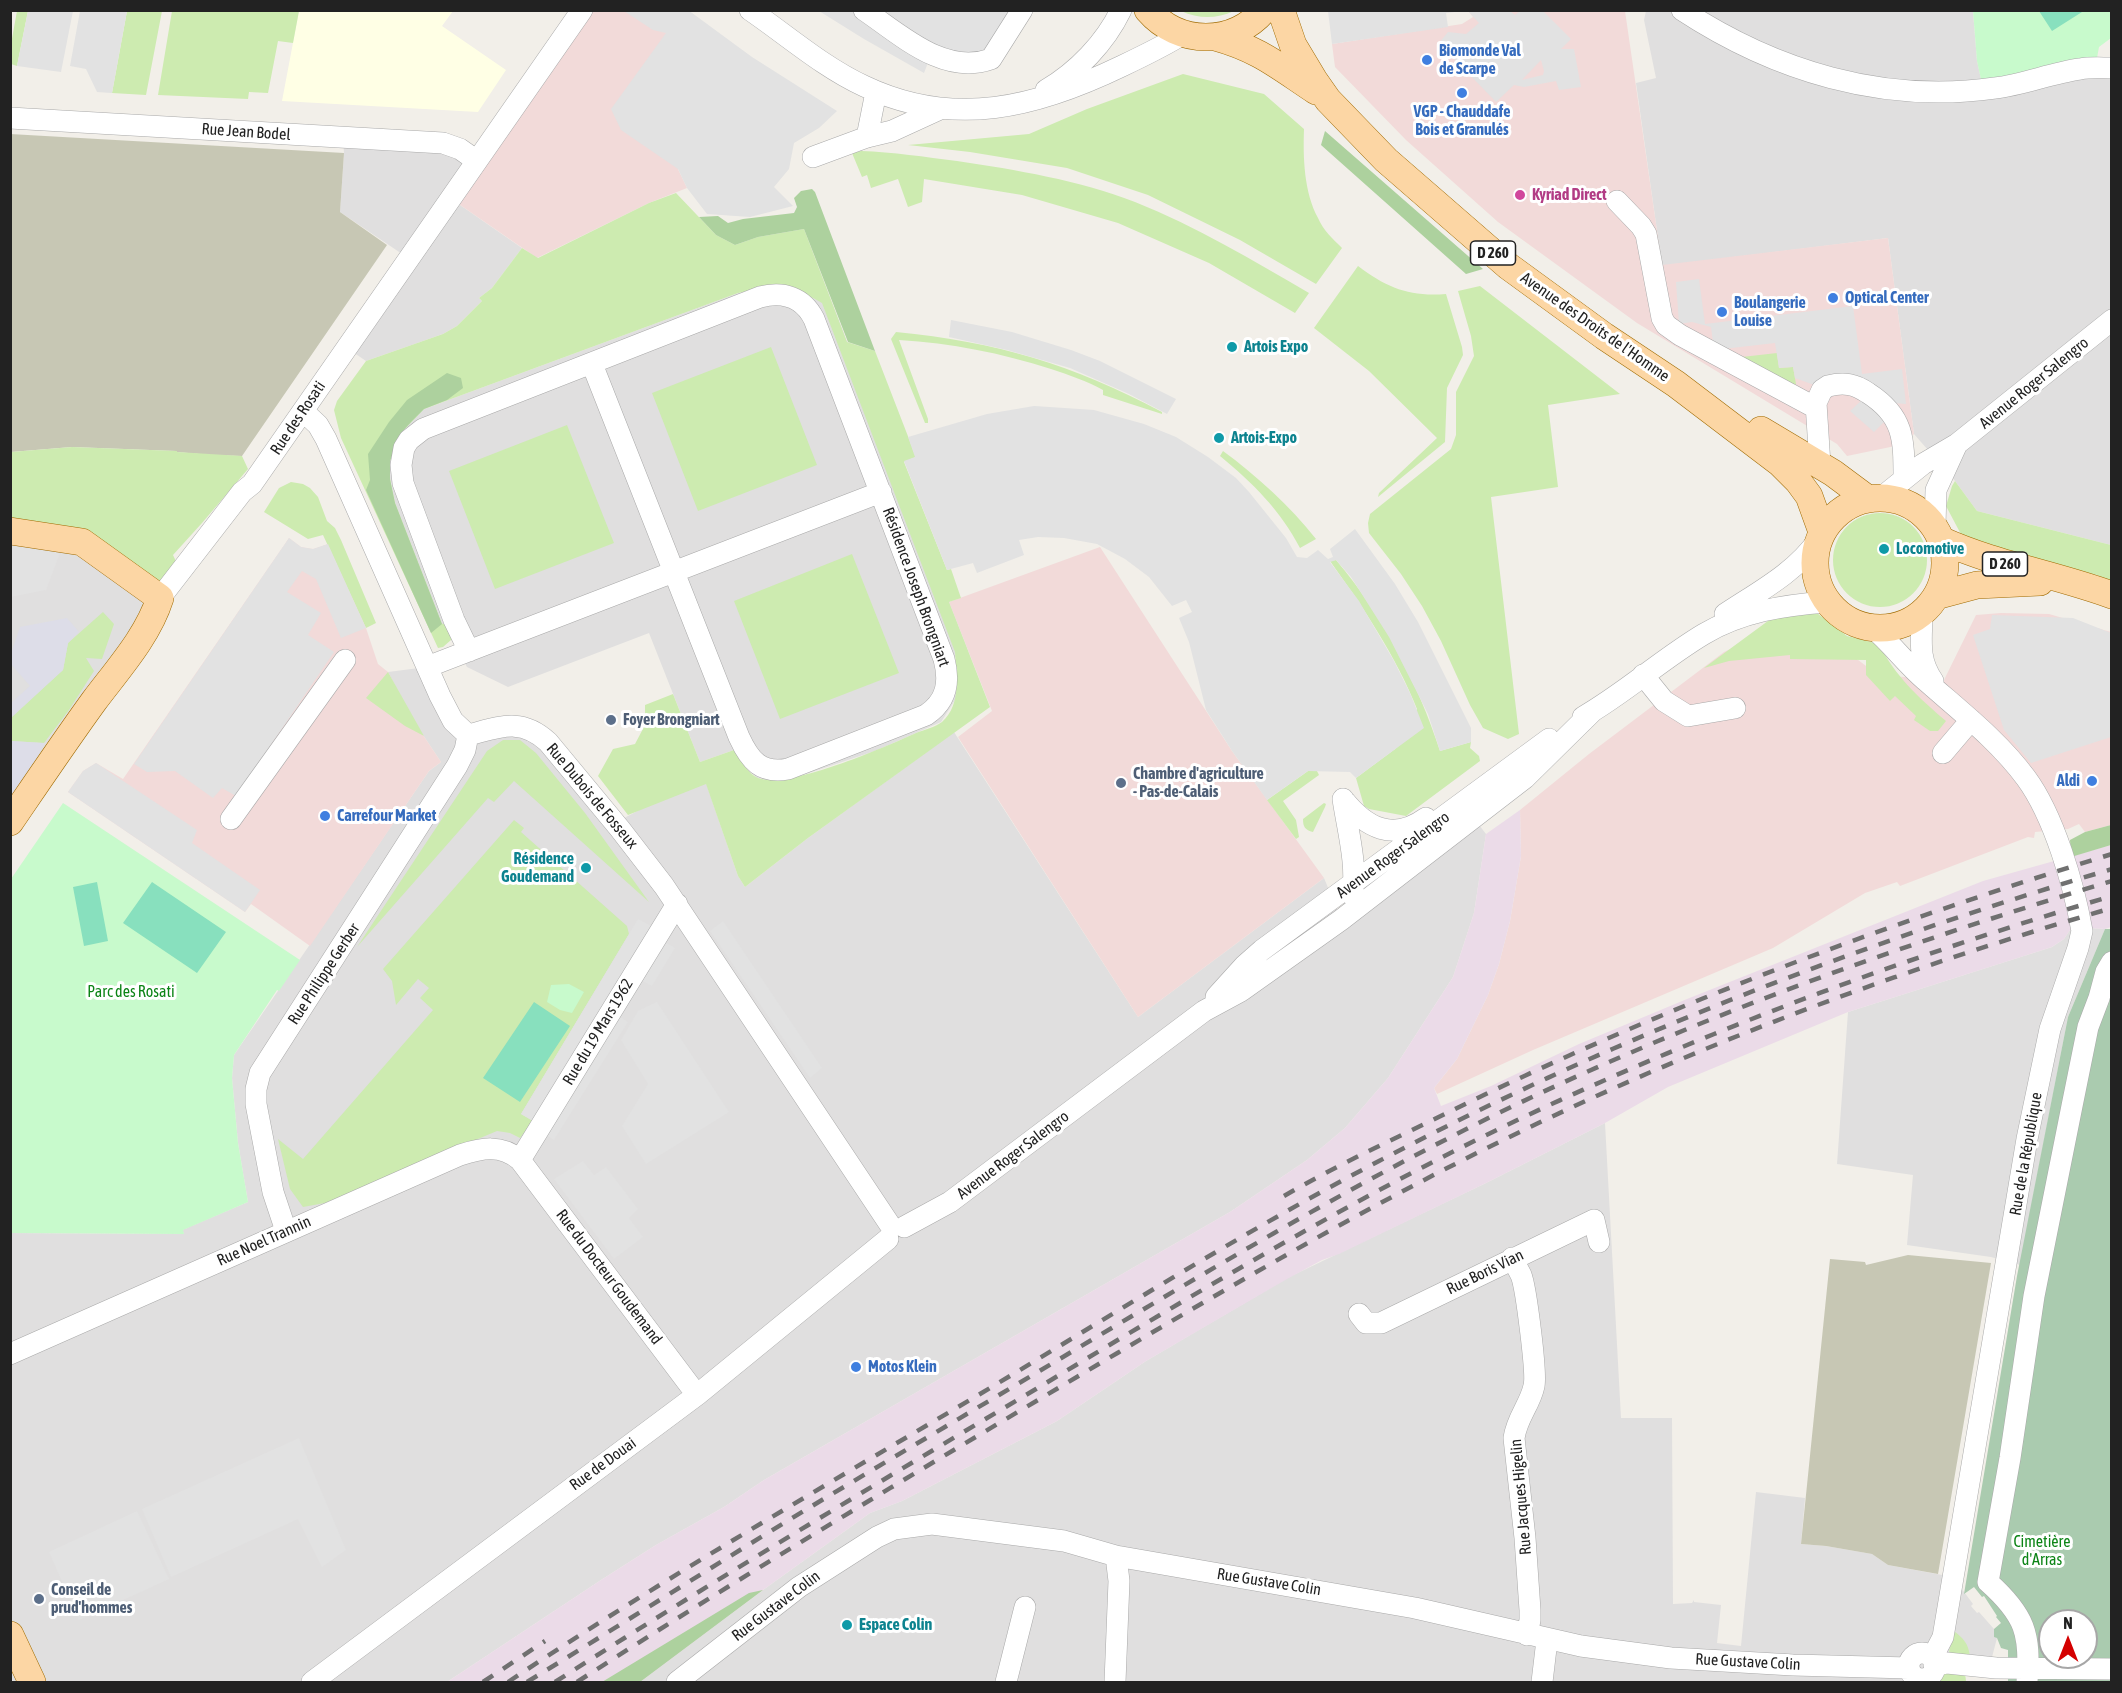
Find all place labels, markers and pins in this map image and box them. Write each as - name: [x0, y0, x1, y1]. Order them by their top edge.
- place label: Biomonde Val de Scarpe: [1439, 41, 1521, 79]
- marker: Biomonde Val de Scarpe: [1420, 53, 1434, 67]
- marker: VGP - Chauddafe Bois et Granulés: [1455, 86, 1469, 100]
- place label: VGP - Chauddafe Bois et Granulés: [1414, 102, 1510, 140]
- place label: Kyriad Direct: [1532, 185, 1607, 205]
- marker: Kyriad Direct: [1513, 188, 1527, 202]
- place label: Optical Center: [1845, 288, 1929, 308]
- marker: Optical Center: [1826, 291, 1840, 305]
- place label: Boulangerie Louise: [1734, 293, 1806, 331]
- marker: Boulangerie Louise: [1715, 305, 1729, 319]
- place label: Artois Expo: [1244, 337, 1308, 357]
- marker: Artois Expo: [1225, 340, 1239, 354]
- place label: Artois-Expo: [1231, 428, 1297, 448]
- marker: Artois-Expo: [1212, 431, 1226, 445]
- place label: Locomotive: [1896, 539, 1964, 559]
- marker: Locomotive: [1877, 542, 1891, 556]
- place label: Foyer Brongniart: [623, 710, 720, 730]
- marker: Foyer Brongniart: [604, 713, 618, 727]
- place label: Chambre d'agriculture - Pas-de-Calais: [1133, 764, 1264, 802]
- place label: Aldi: [2057, 771, 2080, 791]
- marker: Aldi: [2085, 774, 2099, 788]
- marker: Chambre d'agriculture - Pas-de-Calais: [1114, 776, 1128, 790]
- place label: Carrefour Market: [337, 806, 436, 826]
- marker: Carrefour Market: [318, 809, 332, 823]
- place label: Résidence Goudemand: [501, 849, 574, 887]
- marker: Résidence Goudemand: [579, 861, 593, 875]
- place label: Motos Klein: [868, 1357, 937, 1377]
- marker: Motos Klein: [849, 1360, 863, 1374]
- place label: Conseil de prud'hommes: [51, 1580, 132, 1618]
- marker: Conseil de prud'hommes: [32, 1592, 46, 1606]
- place label: Espace Colin: [859, 1615, 932, 1635]
- marker: Espace Colin: [840, 1618, 854, 1632]

